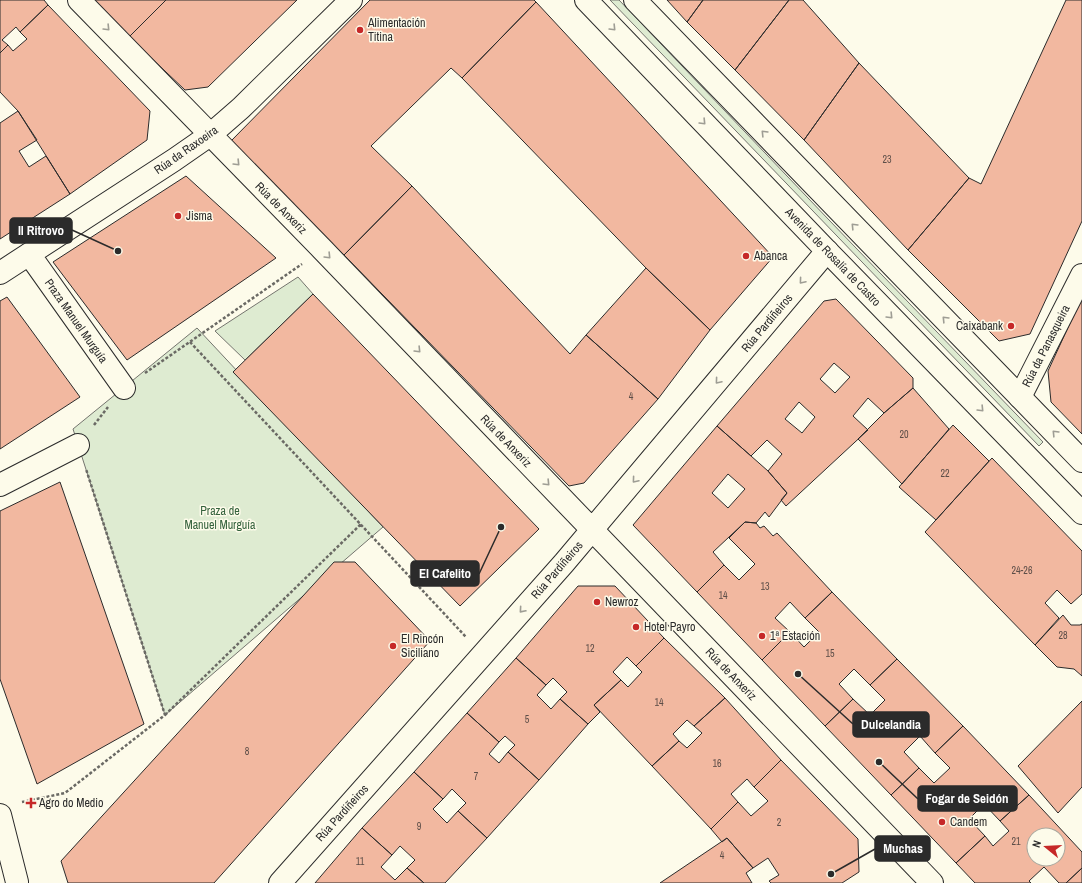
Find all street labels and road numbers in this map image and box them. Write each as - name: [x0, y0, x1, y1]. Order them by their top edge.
- street label: Rúa da Raxoeira: [151, 122, 221, 178]
- street label: Rúa de Anxeriz: [252, 179, 310, 237]
- street label: Avenida de Rosalía de Castro: [781, 204, 884, 310]
- street label: Praza Manuel Murguía: [41, 276, 111, 367]
- street label: Rúa Pardiñeiros: [738, 290, 796, 356]
- street label: Rúa da Panasqueira: [1018, 302, 1074, 390]
- street label: Rúa de Anxeriz: [477, 411, 535, 471]
- street label: Rúa Pardiñeiros: [527, 538, 587, 602]
- street label: Rúa de Anxeriz: [702, 644, 760, 704]
- street label: Rúa Pardiñeiros: [312, 781, 372, 845]

